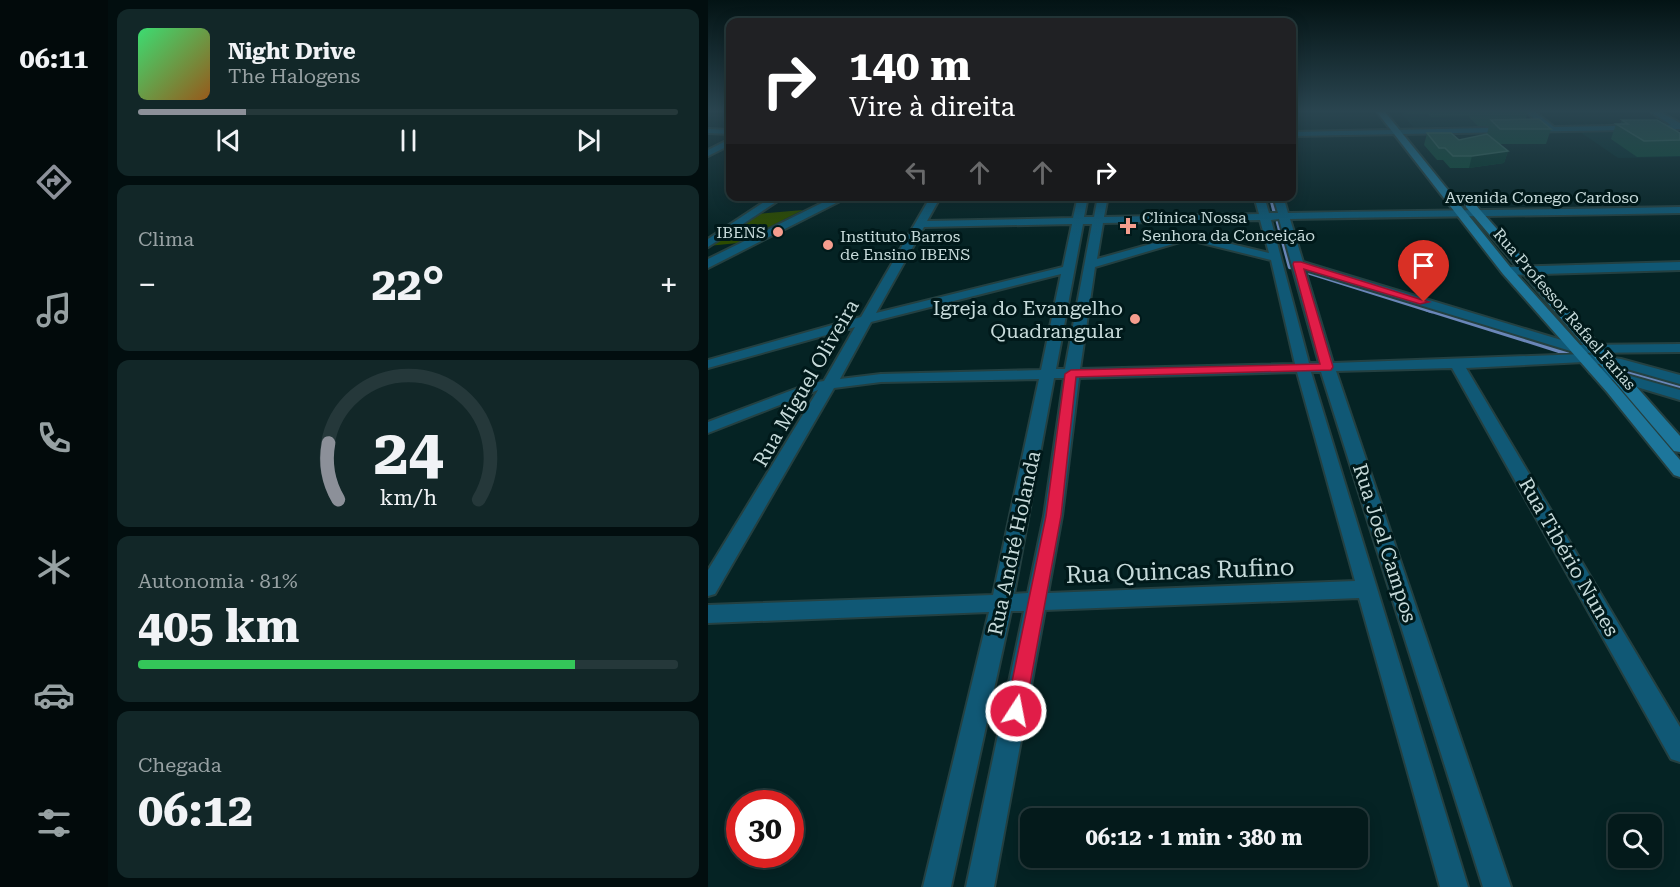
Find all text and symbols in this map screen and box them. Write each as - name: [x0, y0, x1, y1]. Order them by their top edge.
- text: Night Drive: [228, 39, 356, 64]
- text: 140 m: [849, 41, 971, 90]
- icon: right: [750, 42, 828, 120]
- text: 06:11: [20, 43, 88, 75]
- text: The Halogens: [228, 64, 360, 88]
- text: Vire à direita: [849, 91, 1015, 123]
- icon: previous: [212, 124, 245, 157]
- icon: pause: [392, 124, 425, 157]
- icon: next: [572, 124, 605, 157]
- icon: left: [900, 156, 933, 189]
- icon: ahead: [963, 156, 996, 189]
- icon: ahead: [1026, 156, 1059, 189]
- icon: right: [1089, 156, 1122, 189]
- icon: directions: [33, 161, 75, 203]
- street label: Avenida Conego Cardoso: [1445, 188, 1639, 207]
- place label: Clínica Nossa Senhora da Conceição: [1142, 208, 1315, 245]
- marker: Clínica Nossa Senhora da Conceição: [1119, 217, 1137, 235]
- place label: IBENS: [716, 223, 766, 242]
- marker: IBENS: [771, 225, 785, 239]
- street label: Rua Professor Rafael Farias: [1489, 225, 1640, 394]
- text: Clima: [138, 227, 194, 251]
- place label: Instituto Barros de Ensino IBENS: [840, 227, 970, 264]
- marker: Instituto Barros de Ensino IBENS: [821, 238, 835, 252]
- pin: [1398, 240, 1449, 302]
- icon: arrive: [1407, 249, 1440, 282]
- text: 22°: [372, 258, 444, 311]
- text: −: [138, 265, 156, 304]
- text: +: [660, 265, 678, 304]
- icon: music: [33, 289, 75, 331]
- street label: Rua Miguel Oliveira: [748, 295, 864, 471]
- place label: Igreja do Evangelho Quadrangular: [933, 296, 1123, 343]
- marker: Igreja do Evangelho Quadrangular: [1128, 312, 1142, 326]
- icon: phone: [33, 417, 75, 459]
- text: 24: [373, 417, 443, 490]
- street label: Rua André Holanda: [983, 448, 1045, 637]
- street label: Rua Joel Campos: [1348, 461, 1422, 625]
- street label: Rua Tibério Nunes: [1514, 473, 1624, 641]
- text: km/h: [379, 486, 437, 511]
- icon: climate: [33, 546, 75, 588]
- street label: Rua Quincas Rufino: [1065, 553, 1295, 589]
- text: Autonomia · 81%: [138, 569, 298, 593]
- text: 405 km: [138, 600, 299, 653]
- icon: car: [33, 674, 75, 716]
- position arrow: [984, 679, 1048, 743]
- text: Chegada: [138, 753, 222, 777]
- text: 06:12: [138, 784, 253, 837]
- speed limit sign: 30: [726, 790, 804, 868]
- icon: filters: [33, 802, 75, 844]
- map controls: [1608, 814, 1662, 868]
- button: search: [1608, 814, 1662, 868]
- text: 06:12 · 1 min · 380 m: [1085, 825, 1303, 850]

